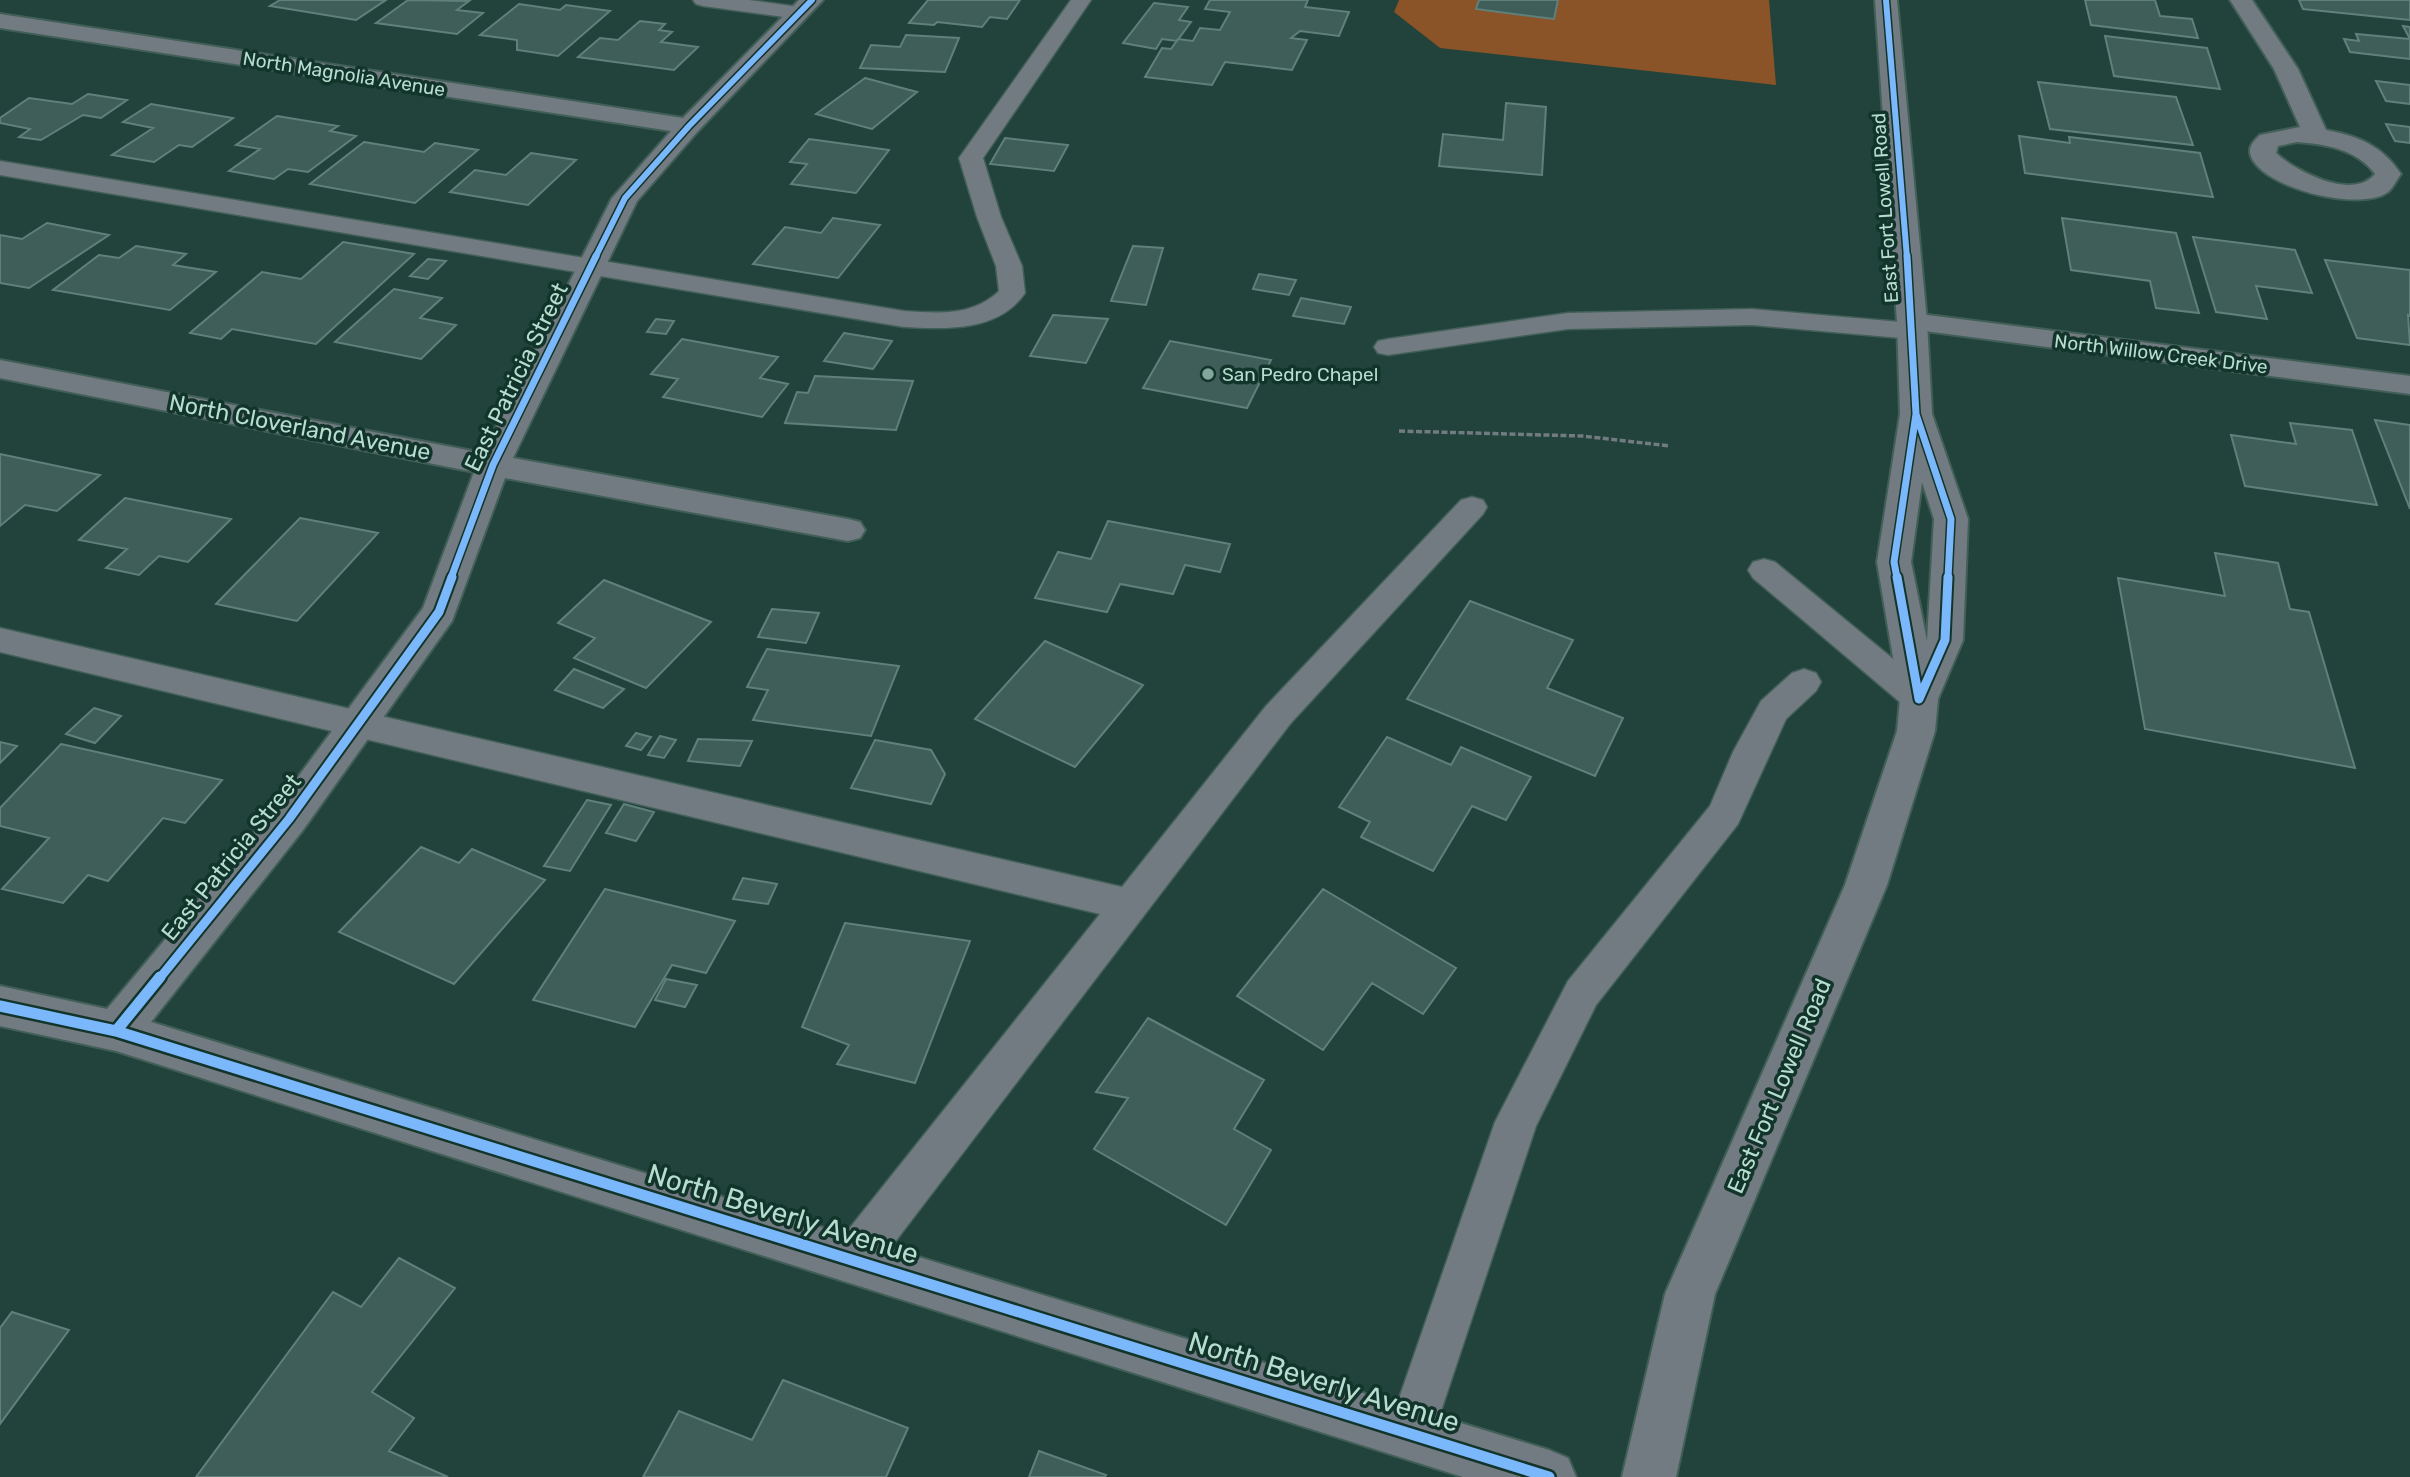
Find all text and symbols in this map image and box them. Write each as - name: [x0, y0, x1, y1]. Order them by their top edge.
- street label: North Magnolia Avenue: [241, 47, 447, 101]
- street label: East Fort Lowell Road: [1867, 112, 1903, 304]
- street label: East Patricia Street: [458, 278, 574, 476]
- street label: North Willow Creek Drive: [2053, 329, 2269, 379]
- place label: San Pedro Chapel: [1222, 363, 1378, 386]
- marker: San Pedro Chapel: [1200, 366, 1216, 382]
- street label: North Cloverland Avenue: [167, 388, 433, 466]
- street label: East Patricia Street: [155, 768, 307, 946]
- street label: East Fort Lowell Road: [1721, 974, 1837, 1198]
- street label: North Beverly Avenue: [643, 1157, 923, 1271]
- street label: North Beverly Avenue: [1184, 1325, 1464, 1439]

